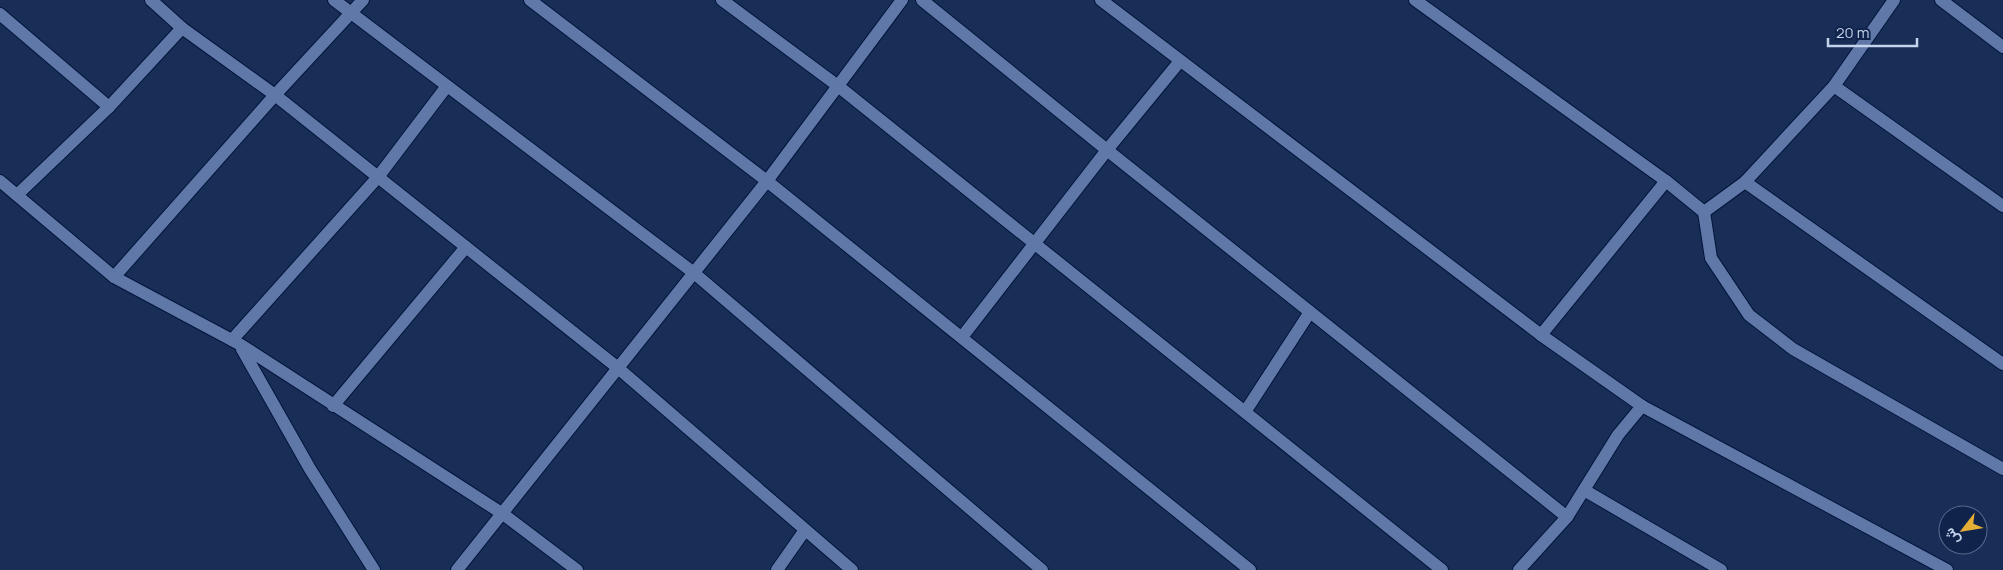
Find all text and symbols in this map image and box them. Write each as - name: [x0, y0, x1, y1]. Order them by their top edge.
- scale bar: [1828, 15, 1917, 47]
- text: 20 m: [1836, 22, 1869, 43]
- north arrow: [1938, 505, 1988, 555]
- text: ش: [1939, 525, 1964, 549]

